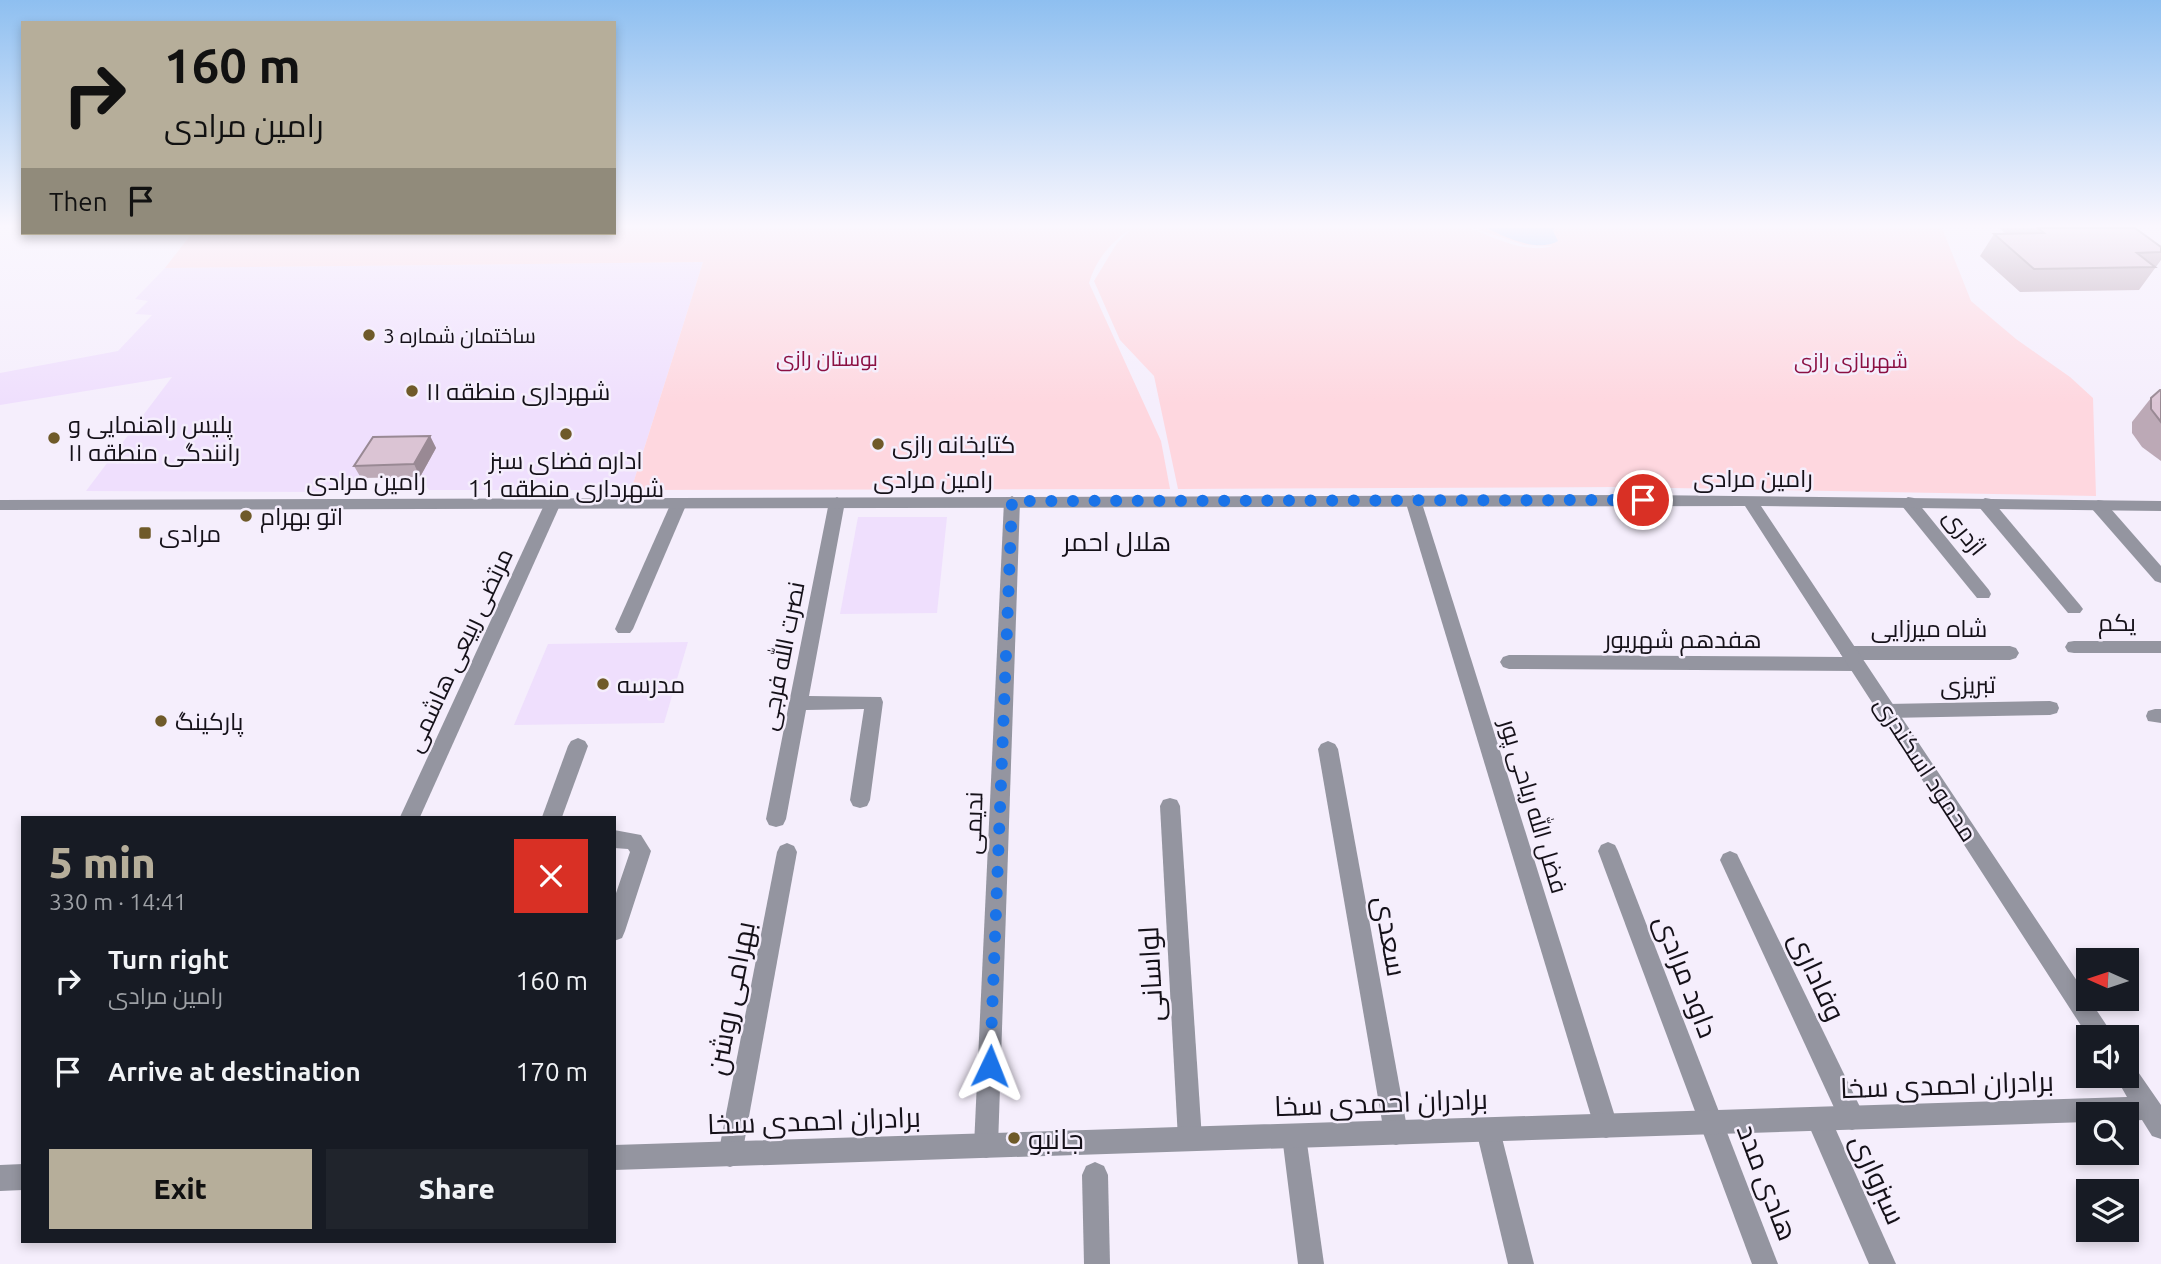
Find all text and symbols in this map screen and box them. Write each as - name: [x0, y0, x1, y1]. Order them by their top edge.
- text: 160 m: [164, 37, 301, 92]
- icon: right: [49, 49, 140, 140]
- text: رامین مرادی: [164, 107, 324, 143]
- icon: arrive: [122, 182, 160, 220]
- text: Then: [49, 187, 108, 216]
- place label: ساختمان شماره 3: [383, 323, 536, 349]
- marker: ساختمان شماره 3: [361, 327, 377, 343]
- park label: بوستان رازی: [776, 346, 878, 372]
- park label: شهربازی رازی: [1794, 348, 1908, 374]
- place label: شهرداری منطقه ۱۱: [426, 378, 610, 406]
- marker: شهرداری منطقه ۱۱: [404, 383, 420, 399]
- place label: پلیس راهنمایی و رانندگی منطقه ۱۱: [68, 411, 240, 467]
- marker: اداره فضای سبز شهرداری منطقه 11: [558, 426, 574, 442]
- marker: پلیس راهنمایی و رانندگی منطقه ۱۱: [46, 430, 62, 446]
- place label: کتابخانه رازی: [892, 431, 1015, 459]
- marker: کتابخانه رازی: [870, 436, 886, 452]
- place label: اداره فضای سبز شهرداری منطقه 11: [468, 447, 664, 503]
- street label: رامین مرادی: [1693, 465, 1813, 493]
- street label: رامین مرادی: [873, 466, 993, 494]
- street label: رامین مرادی: [306, 468, 426, 496]
- pin: [1613, 470, 1673, 530]
- icon: arrive: [1624, 481, 1662, 519]
- place label: اتو بهرام: [260, 503, 343, 533]
- street label: اژدری: [1937, 503, 1992, 561]
- marker: اتو بهرام: [238, 508, 254, 524]
- place label: مرادی: [159, 520, 221, 548]
- marker: مرادی: [137, 525, 153, 541]
- district label: هلال احمر: [1061, 527, 1171, 557]
- street label: مرتضی ربیعی هاشمی: [400, 544, 519, 756]
- street label: نصرت الله فرجی: [752, 579, 811, 733]
- street label: یکم: [2098, 609, 2137, 639]
- street label: شاه میرزایی: [1871, 615, 1987, 643]
- street label: هفدهم شهریور: [1602, 626, 1762, 656]
- place label: مدرسه: [617, 671, 685, 698]
- street label: تبریزی: [1940, 671, 1997, 700]
- marker: مدرسه: [595, 676, 611, 692]
- street label: محمود اسکندری: [1868, 692, 1983, 847]
- place label: پارکینگ: [175, 708, 244, 738]
- marker: پارکینگ: [153, 713, 169, 729]
- street label: فضل الله ریاحی پور: [1491, 713, 1575, 897]
- street label: ندیمی: [958, 791, 989, 855]
- text: 5 min: [49, 839, 156, 886]
- button: close: [514, 839, 588, 913]
- text: 330 m · 14:41: [49, 889, 187, 914]
- street label: سعدی: [1367, 893, 1413, 979]
- street label: داود مرادی: [1648, 910, 1725, 1042]
- street label: بهرامی روشن: [700, 919, 762, 1078]
- street label: لواسانی: [1132, 926, 1170, 1022]
- street label: وفاداری: [1782, 927, 1852, 1026]
- text: Turn right: [108, 945, 229, 974]
- north arrow: [2076, 948, 2138, 1012]
- map controls: [2076, 948, 2139, 1242]
- icon: right: [49, 962, 87, 1000]
- text: 160 m: [516, 966, 588, 995]
- text: رامین مرادی: [108, 983, 223, 1008]
- button: sound: [2076, 1025, 2139, 1088]
- position arrow: [953, 1029, 1027, 1103]
- icon: arrive: [49, 1053, 87, 1091]
- text: Arrive at destination: [108, 1057, 361, 1086]
- text: 170 m: [516, 1057, 588, 1086]
- street label: برادران احمدی سخا: [1840, 1065, 2054, 1105]
- street label: برادران احمدی سخا: [1274, 1083, 1488, 1123]
- street label: برادران احمدی سخا: [707, 1101, 921, 1141]
- button: search: [2076, 1102, 2139, 1165]
- street label: هادی مدد: [1730, 1119, 1804, 1245]
- place label: جانبو: [1028, 1123, 1084, 1155]
- street label: سبزواری: [1844, 1129, 1912, 1230]
- marker: جانبو: [1006, 1130, 1022, 1146]
- button: Exit: [49, 1149, 312, 1229]
- button: Share: [326, 1149, 588, 1229]
- button: layers: [2076, 1179, 2139, 1242]

